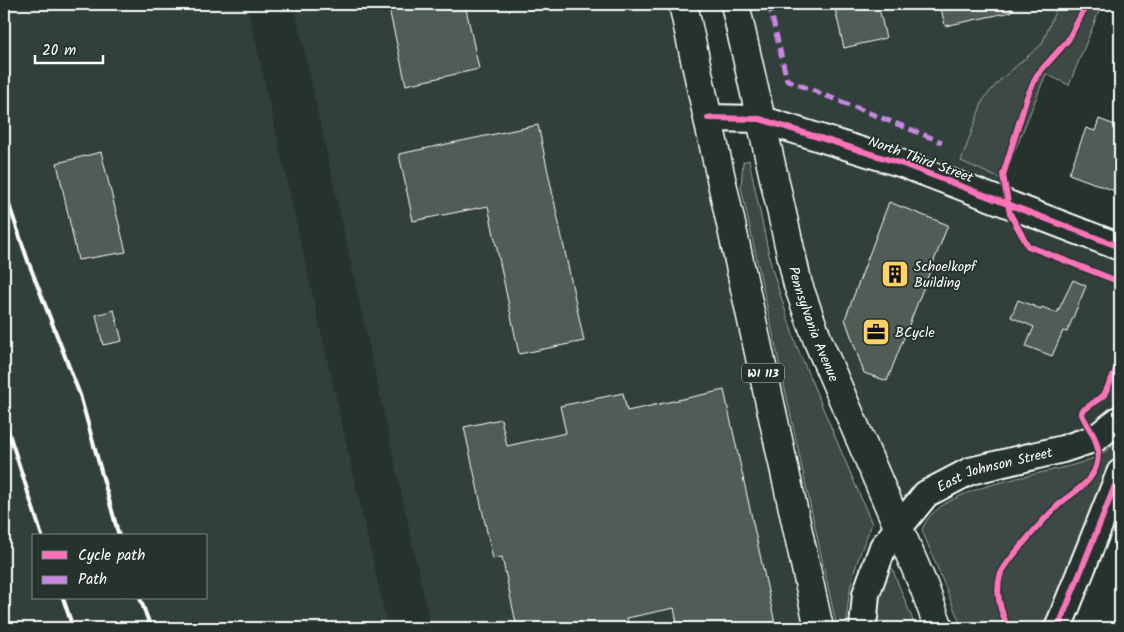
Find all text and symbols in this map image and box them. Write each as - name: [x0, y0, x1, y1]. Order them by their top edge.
- scale bar: [35, 32, 102, 64]
- text: 20 m: [42, 39, 76, 63]
- street label: North Third Street: [865, 131, 977, 189]
- place label: Schoelkopf Building: [914, 256, 978, 294]
- building icon: Schoelkopf Building: [880, 259, 910, 289]
- street label: Pennsylvania Avenue: [782, 264, 845, 386]
- office icon: BCycle: [861, 317, 891, 347]
- place label: BCycle: [895, 322, 936, 344]
- road number: WI 113: [742, 363, 784, 382]
- street label: East Johnson Street: [933, 442, 1055, 498]
- legend: [32, 534, 208, 600]
- text: Cycle path: [78, 544, 145, 568]
- text: Path: [78, 568, 107, 592]

